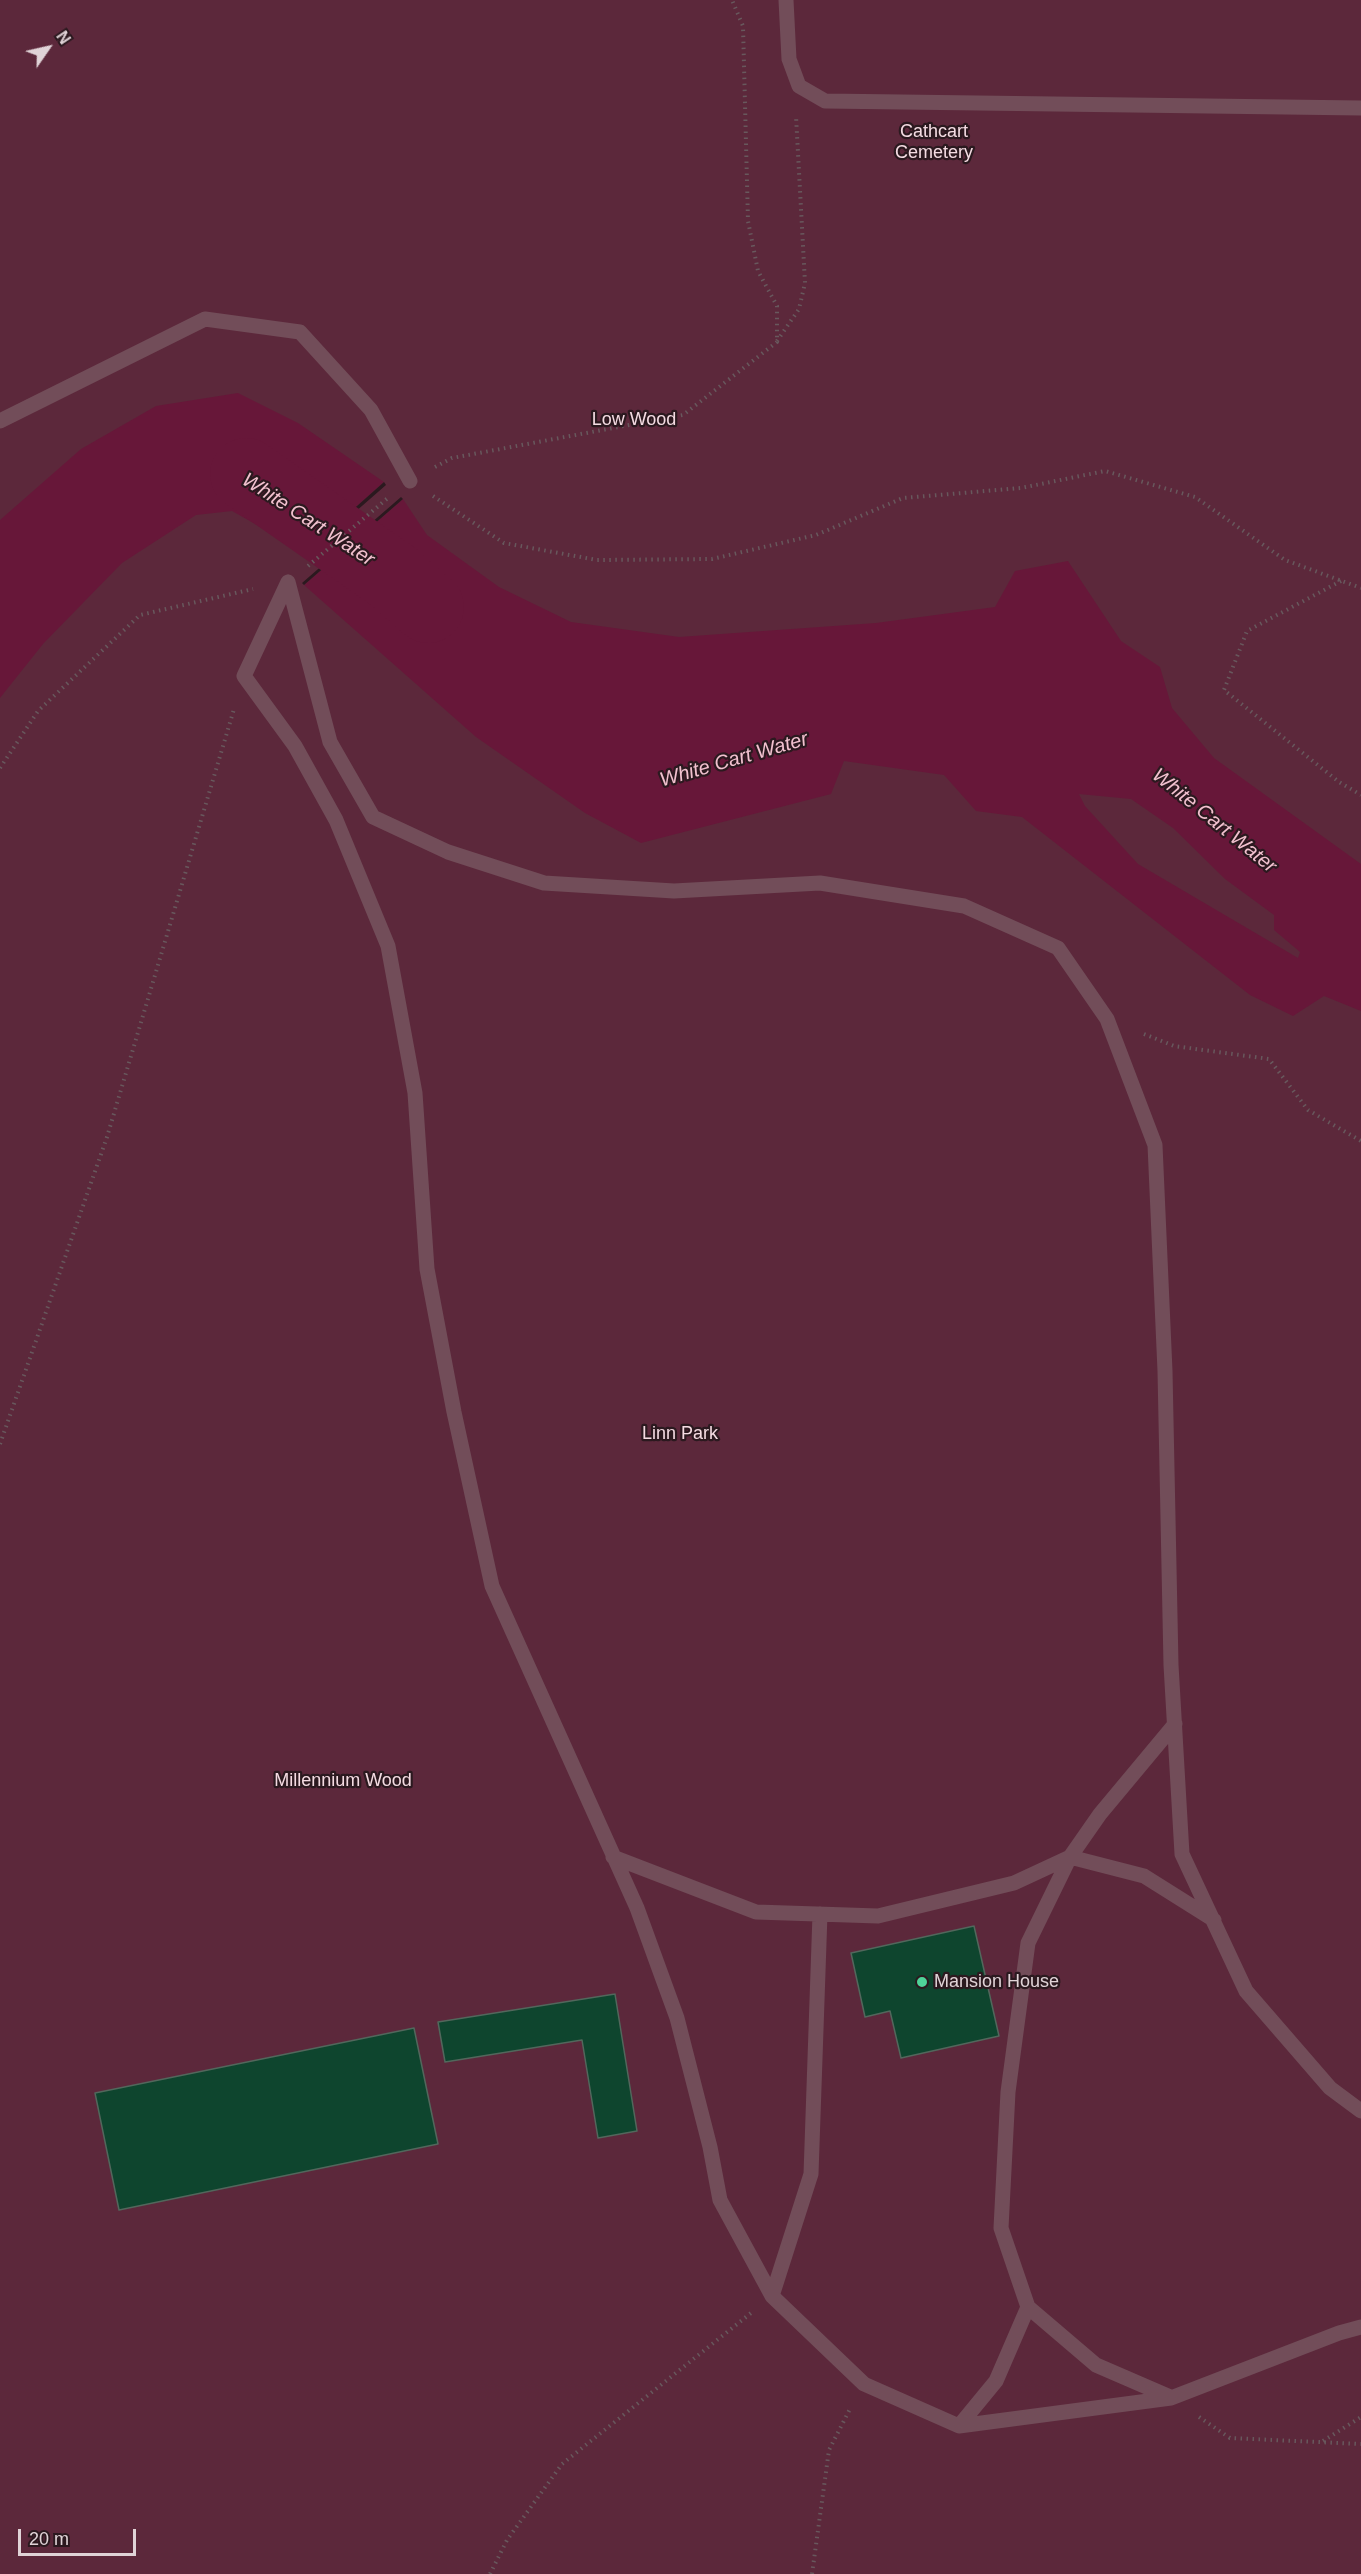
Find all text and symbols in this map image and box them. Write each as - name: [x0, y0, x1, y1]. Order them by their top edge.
- north arrow: [18, 18, 78, 78]
- text: N: [53, 28, 74, 47]
- park label: Cathcart Cemetery: [895, 121, 973, 164]
- park label: Low Wood: [592, 409, 676, 431]
- water label: White Cart Water: [237, 468, 379, 572]
- water label: White Cart Water: [657, 727, 811, 793]
- water label: White Cart Water: [1147, 764, 1281, 878]
- park label: Linn Park: [642, 1423, 718, 1445]
- park label: Millennium Wood: [274, 1770, 412, 1792]
- place label: Mansion House: [934, 1971, 1059, 1993]
- marker: Mansion House: [915, 1975, 929, 1989]
- scale bar: [21, 2517, 140, 2555]
- text: 20 m: [29, 2529, 69, 2549]

